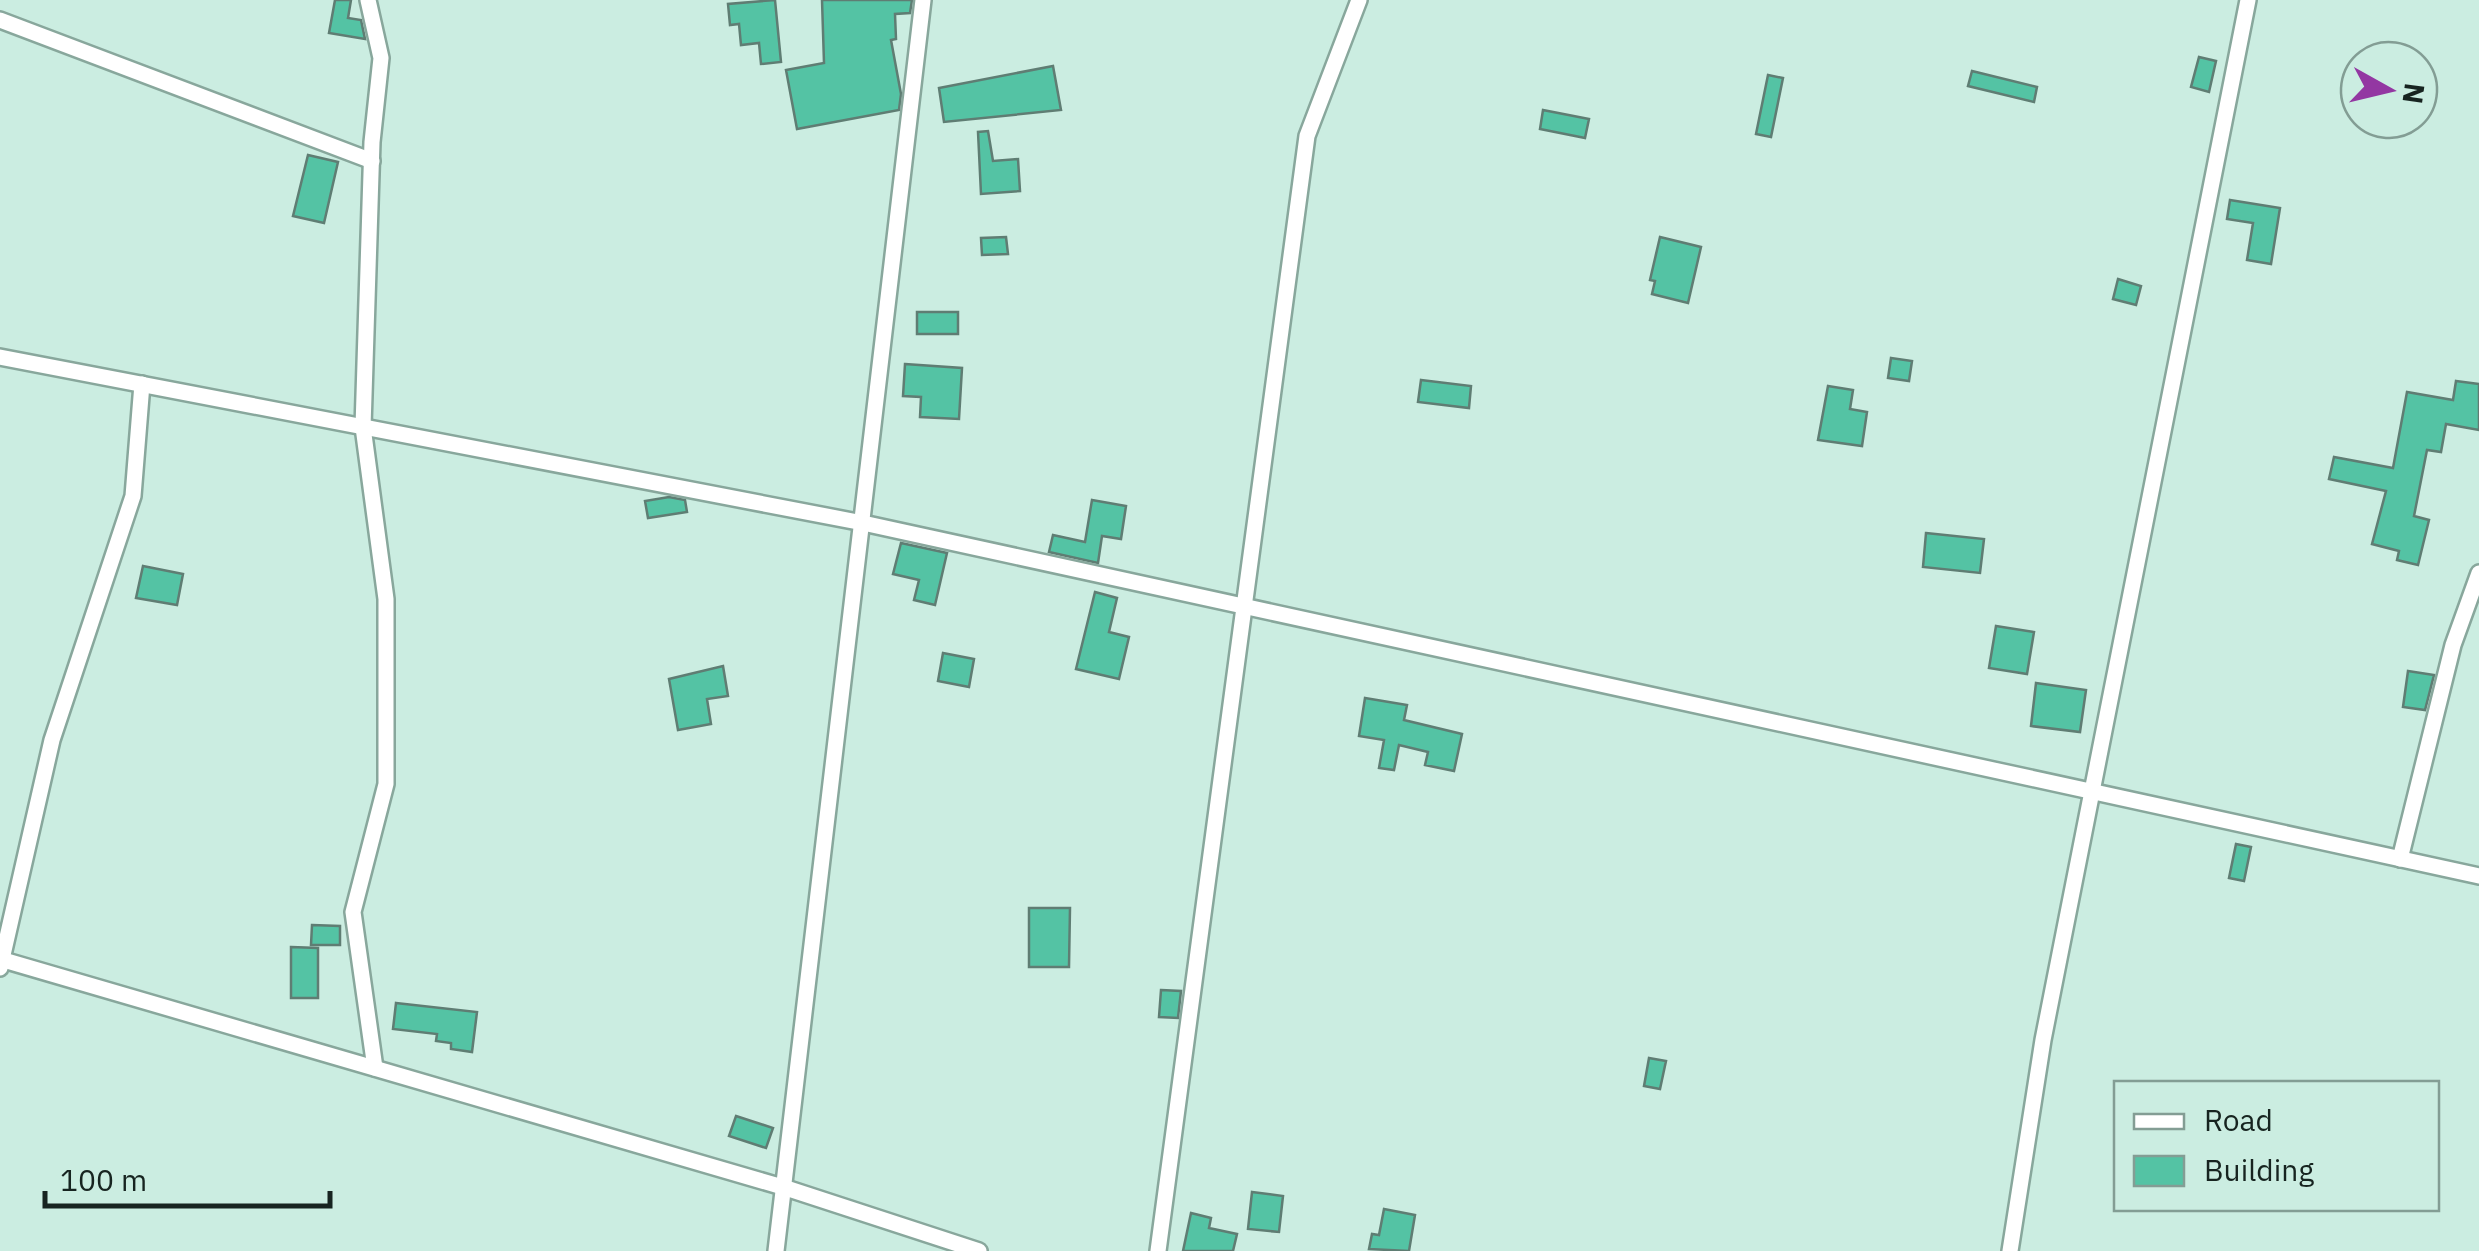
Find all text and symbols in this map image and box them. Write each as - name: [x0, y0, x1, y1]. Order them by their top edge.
- north arrow: [2339, 40, 2439, 140]
- text: N: [2395, 81, 2434, 106]
- legend: [2114, 1081, 2439, 1211]
- text: Road: [2204, 1100, 2273, 1139]
- scale bar: [45, 1146, 330, 1208]
- text: Building: [2204, 1150, 2314, 1189]
- text: 100 m: [60, 1160, 147, 1199]

